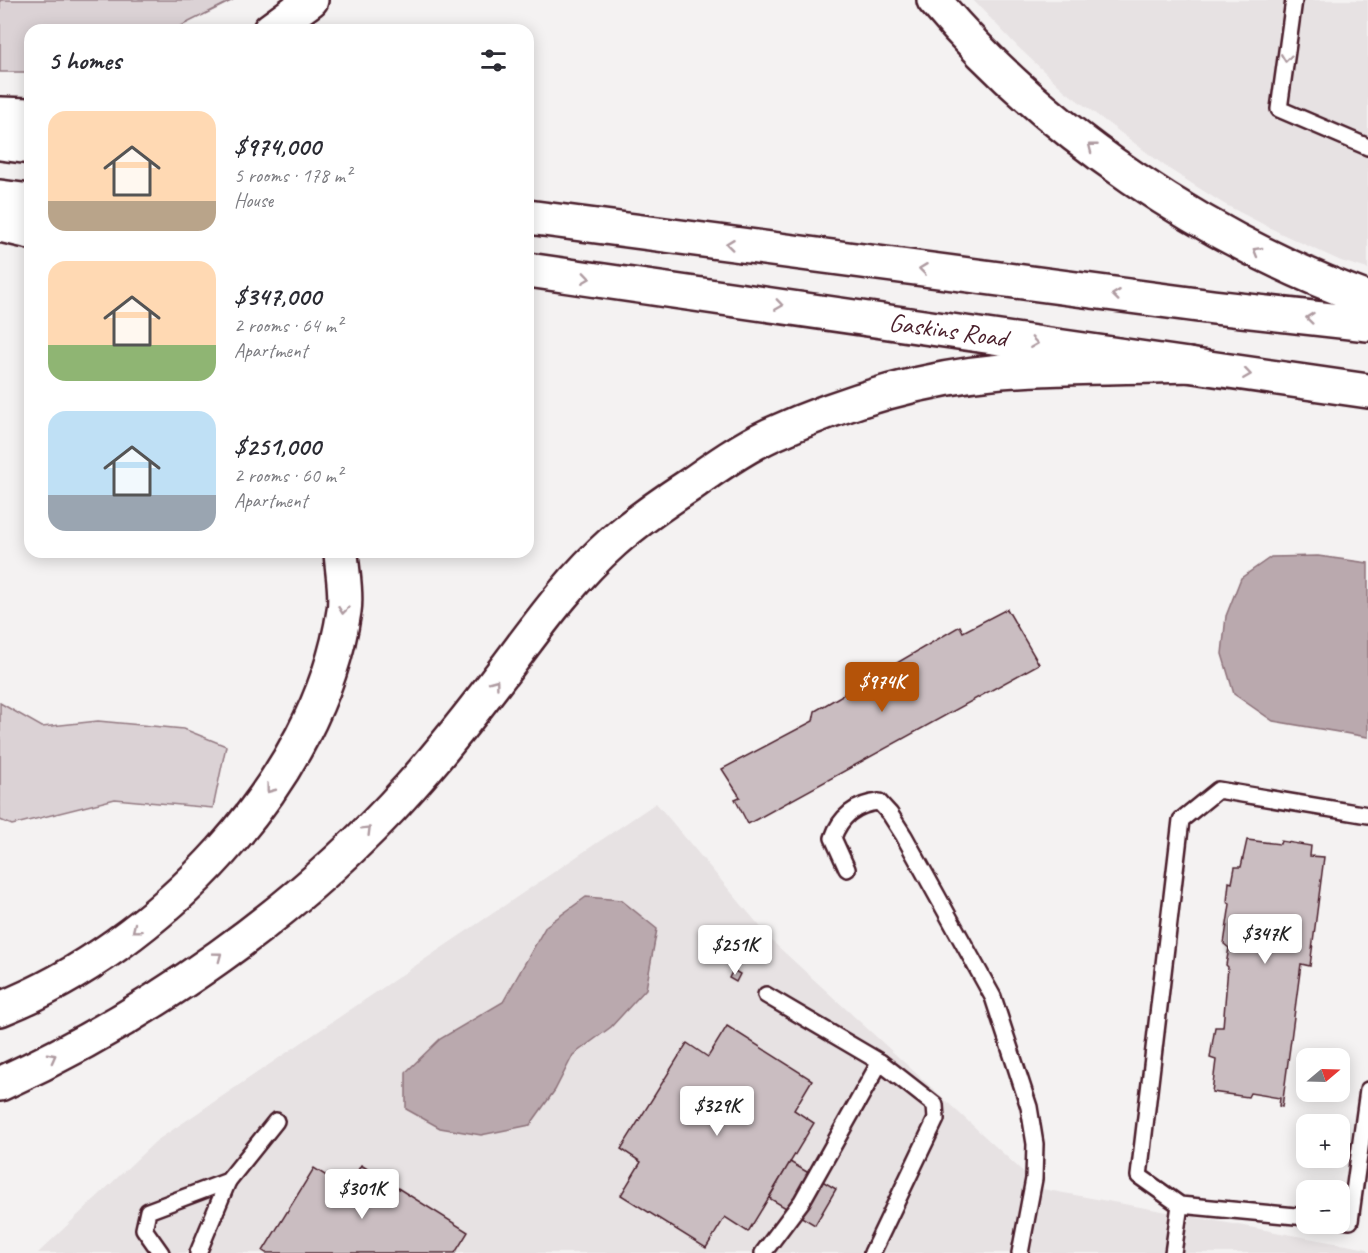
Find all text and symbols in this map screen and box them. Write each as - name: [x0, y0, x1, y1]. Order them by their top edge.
- text: 5 homes: [48, 44, 121, 77]
- icon: filters: [477, 44, 510, 77]
- one-way arrow: [1281, 53, 1293, 63]
- text: $974,000: [234, 130, 321, 163]
- icon: home: [96, 135, 168, 207]
- one-way arrow: [1088, 143, 1099, 154]
- text: 5 rooms · 178 m²: [234, 163, 351, 188]
- text: House: [234, 188, 273, 213]
- one-way arrow: [725, 238, 734, 250]
- one-way arrow: [1253, 247, 1263, 258]
- one-way arrow: [918, 263, 927, 276]
- one-way arrow: [581, 271, 591, 283]
- text: $347,000: [234, 280, 321, 313]
- icon: home: [96, 285, 168, 357]
- one-way arrow: [1112, 289, 1121, 301]
- one-way arrow: [774, 299, 784, 311]
- street label: Gaskins Road: [887, 305, 1013, 355]
- one-way arrow: [1305, 312, 1314, 324]
- text: 2 rooms · 64 m²: [234, 313, 342, 338]
- one-way arrow: [1030, 336, 1039, 348]
- text: Apartment: [234, 338, 307, 363]
- one-way arrow: [1243, 367, 1252, 379]
- text: $251,000: [234, 430, 321, 463]
- icon: home: [96, 435, 168, 507]
- text: 2 rooms · 60 m²: [234, 463, 342, 488]
- text: Apartment: [234, 488, 307, 513]
- one-way arrow: [337, 606, 350, 615]
- pin: $974K: [840, 662, 924, 713]
- text: $974K: [859, 669, 905, 694]
- one-way arrow: [488, 679, 499, 690]
- one-way arrow: [267, 782, 278, 793]
- one-way arrow: [361, 826, 371, 837]
- pin: $347K: [1223, 914, 1307, 965]
- one-way arrow: [132, 921, 143, 932]
- text: $347K: [1242, 921, 1288, 946]
- pin: $251K: [693, 925, 777, 976]
- text: $251K: [712, 932, 758, 957]
- one-way arrow: [212, 952, 223, 963]
- north arrow: [1296, 1048, 1350, 1102]
- map controls: [1296, 1048, 1350, 1234]
- one-way arrow: [46, 1053, 56, 1064]
- pin: $329K: [675, 1086, 759, 1137]
- text: $329K: [694, 1093, 740, 1118]
- button: +: [1296, 1114, 1350, 1168]
- pin: $301K: [320, 1169, 404, 1220]
- text: $301K: [339, 1176, 385, 1201]
- button: −: [1296, 1180, 1350, 1234]

